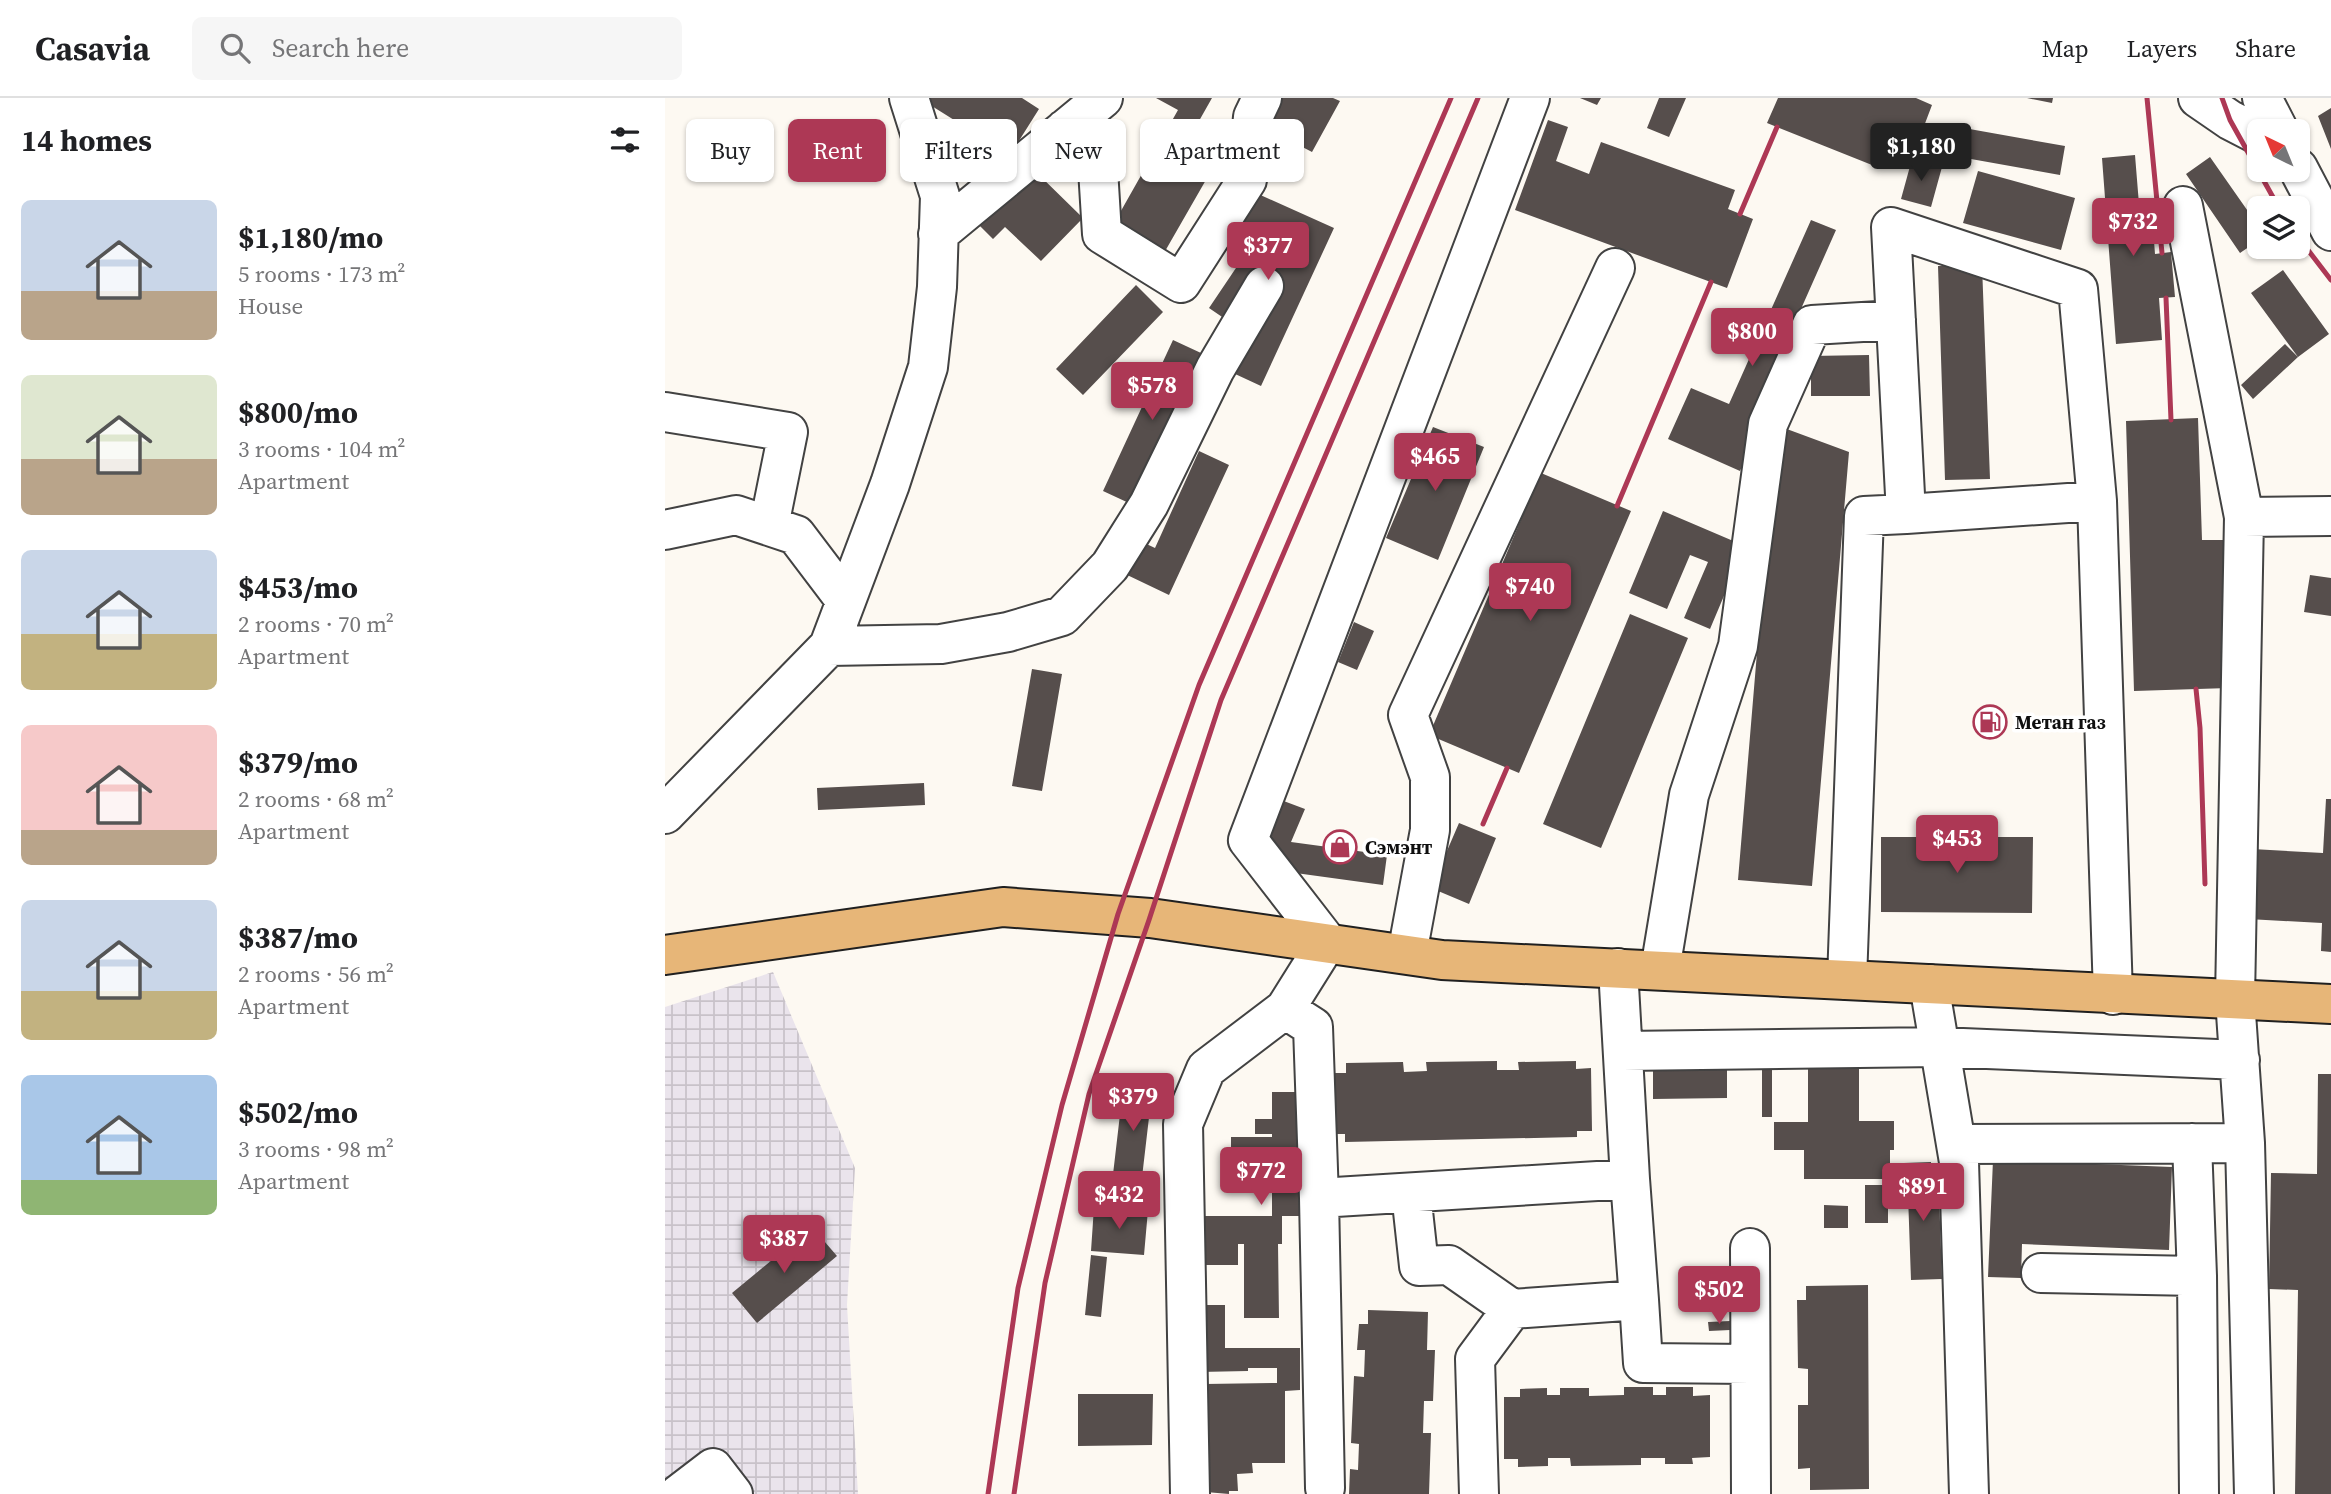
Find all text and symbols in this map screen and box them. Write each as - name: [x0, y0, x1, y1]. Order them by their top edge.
- search box: [192, 17, 682, 80]
- text: Casavia: [35, 26, 150, 71]
- icon: search: [216, 29, 254, 67]
- text: Search here: [272, 30, 409, 66]
- text: Map: [2042, 32, 2089, 65]
- text: Layers: [2127, 32, 2197, 65]
- text: Share: [2235, 32, 2296, 65]
- chip: Buy: [686, 119, 774, 182]
- chip: Rent: [788, 119, 886, 182]
- chip: Filters: [900, 119, 1017, 182]
- chip: New: [1031, 119, 1126, 182]
- chip: Apartment: [1140, 119, 1304, 182]
- north arrow: [2247, 119, 2310, 182]
- map controls: [2247, 119, 2310, 259]
- text: 14 homes: [21, 120, 152, 161]
- icon: filters: [606, 121, 644, 159]
- pin: $1,180: [1864, 123, 1978, 183]
- text: $1,180: [1886, 130, 1956, 162]
- button: layers: [2247, 196, 2310, 259]
- pin: $732: [2092, 198, 2174, 258]
- text: $732: [2108, 205, 2158, 237]
- text: $1,180/mo: [238, 217, 383, 258]
- pin: $377: [1227, 222, 1309, 282]
- icon: home: [77, 228, 161, 312]
- text: $377: [1243, 229, 1293, 261]
- text: 5 rooms · 173 m²: [238, 258, 405, 290]
- text: House: [238, 290, 303, 322]
- pin: $800: [1711, 308, 1793, 368]
- text: $800: [1727, 315, 1777, 347]
- pin: $578: [1111, 362, 1193, 422]
- text: $578: [1127, 369, 1177, 401]
- text: $800/mo: [238, 392, 358, 433]
- icon: home: [77, 403, 161, 487]
- text: 3 rooms · 104 m²: [238, 433, 405, 465]
- pin: $465: [1394, 434, 1476, 493]
- text: $465: [1410, 440, 1460, 472]
- text: Apartment: [238, 465, 349, 497]
- pin: $740: [1489, 564, 1571, 623]
- text: $453/mo: [238, 567, 358, 608]
- text: $740: [1505, 570, 1555, 602]
- icon: home: [77, 578, 161, 662]
- text: 2 rooms · 70 m²: [238, 608, 394, 640]
- text: Apartment: [238, 640, 349, 672]
- fuel station icon: Метан газ: [1971, 703, 2009, 741]
- place label: Метан газ: [2015, 709, 2106, 735]
- text: $379/mo: [238, 742, 358, 783]
- icon: home: [77, 753, 161, 837]
- text: 2 rooms · 68 m²: [238, 783, 394, 815]
- text: Apartment: [238, 815, 349, 847]
- pin: $453: [1916, 816, 1998, 875]
- text: $453: [1932, 822, 1982, 854]
- shop icon: Сэмэнт: [1321, 828, 1359, 866]
- place label: Сэмэнт: [1365, 834, 1433, 860]
- text: $387/mo: [238, 917, 358, 958]
- icon: home: [77, 928, 161, 1012]
- text: 2 rooms · 56 m²: [238, 958, 394, 990]
- text: Apartment: [238, 990, 349, 1022]
- pin: $379: [1092, 1074, 1174, 1133]
- text: $379: [1108, 1080, 1158, 1112]
- text: $502/mo: [238, 1092, 358, 1133]
- icon: home: [77, 1103, 161, 1187]
- text: 3 rooms · 98 m²: [238, 1133, 394, 1165]
- pin: $772: [1220, 1148, 1302, 1207]
- text: $772: [1236, 1154, 1286, 1186]
- pin: $891: [1882, 1164, 1964, 1223]
- text: Apartment: [238, 1165, 349, 1197]
- text: $891: [1898, 1170, 1948, 1202]
- pin: $432: [1078, 1172, 1160, 1231]
- text: $432: [1094, 1178, 1144, 1210]
- pin: $387: [743, 1216, 825, 1275]
- text: $387: [759, 1222, 809, 1254]
- pin: $502: [1678, 1266, 1760, 1326]
- text: $502: [1694, 1273, 1744, 1305]

